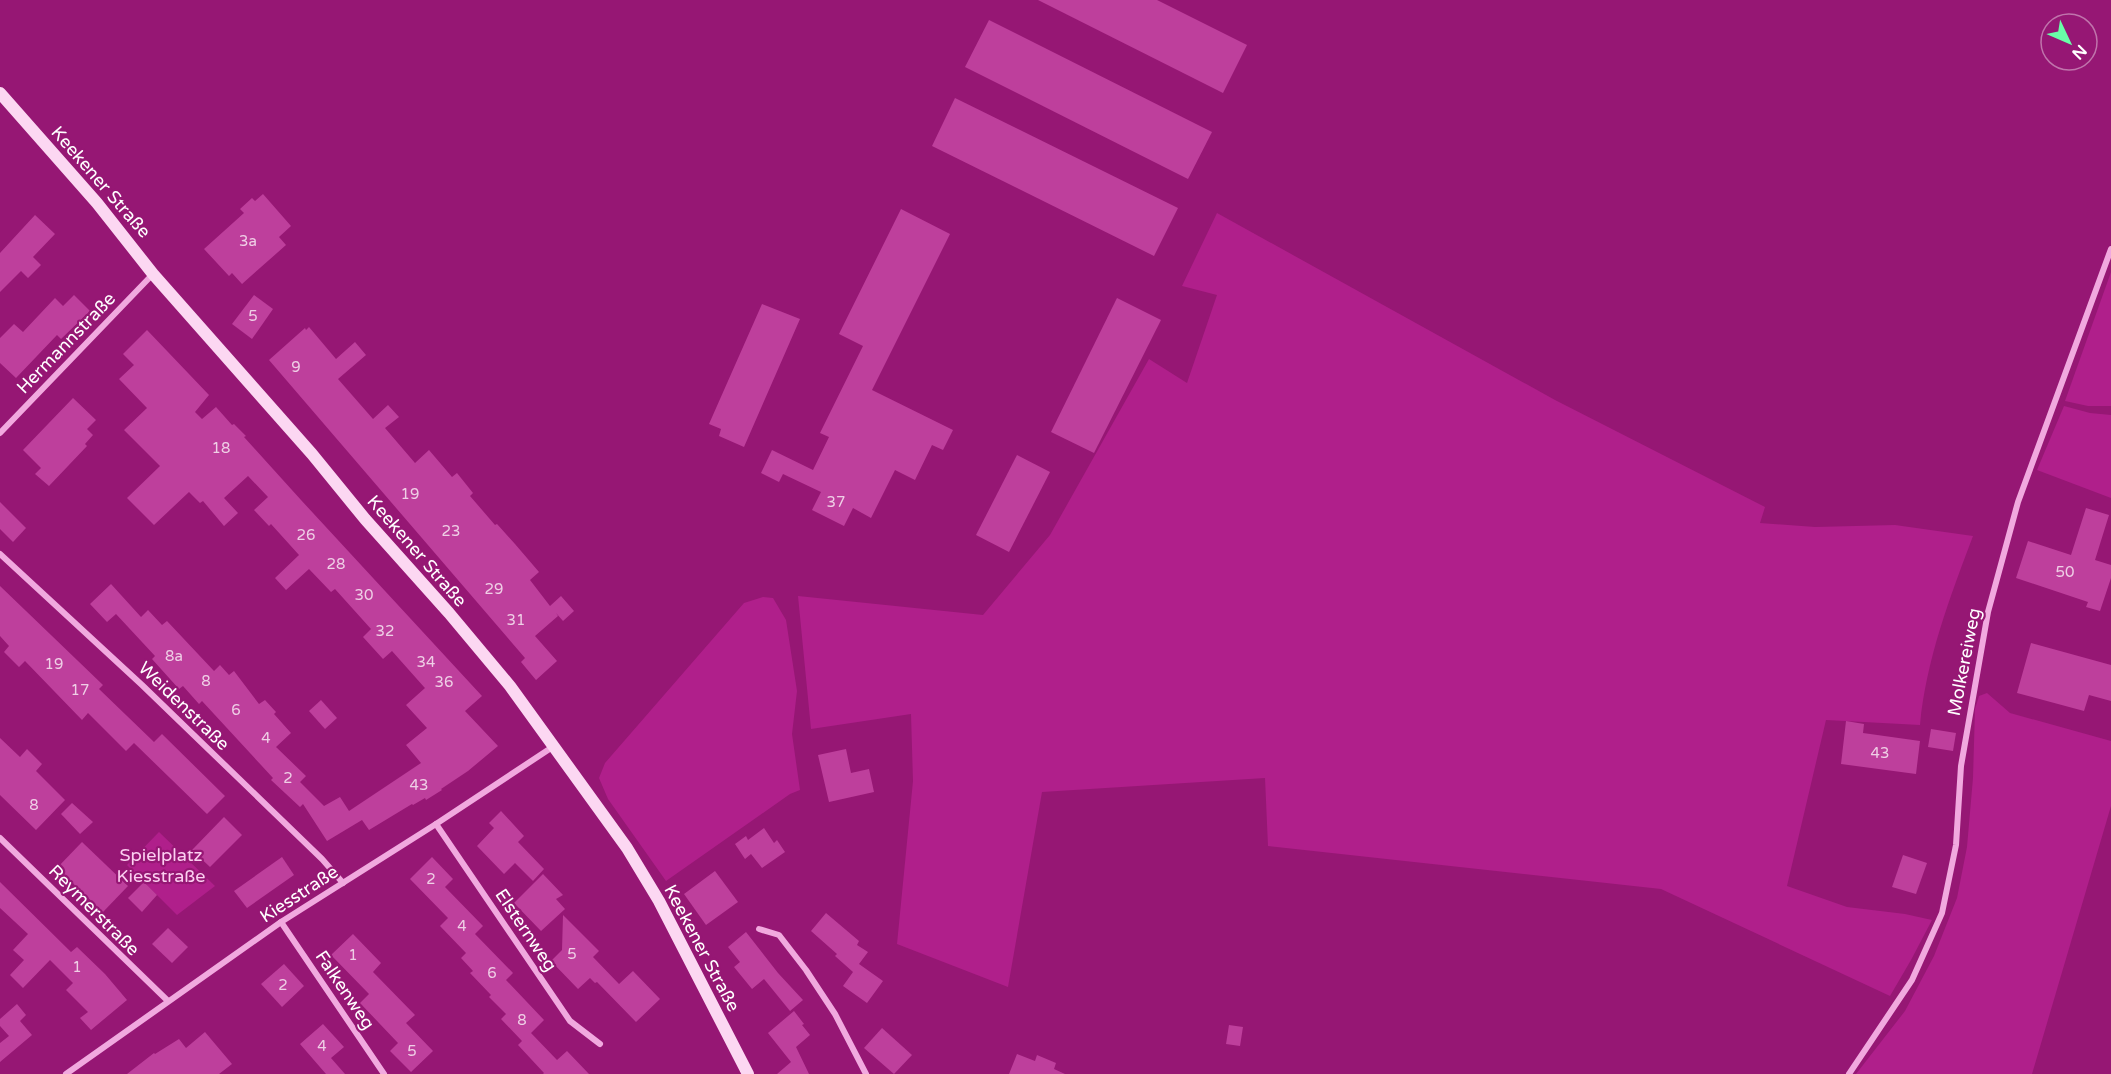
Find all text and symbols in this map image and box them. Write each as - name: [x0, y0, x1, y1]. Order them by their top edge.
- north arrow: [2039, 12, 2099, 72]
- text: N: [2067, 40, 2091, 63]
- street label: Keekener Straße: [47, 122, 155, 242]
- house number: 3a: [239, 232, 257, 250]
- street label: Hermannstraße: [12, 288, 120, 398]
- house number: 5: [248, 307, 258, 325]
- house number: 9: [291, 358, 301, 376]
- house number: 18: [212, 439, 230, 457]
- house number: 19: [401, 485, 419, 503]
- street label: Keekener Straße: [363, 491, 471, 611]
- house number: 37: [827, 493, 845, 511]
- house number: 23: [442, 522, 460, 540]
- house number: 26: [297, 526, 315, 544]
- house number: 28: [327, 555, 345, 573]
- house number: 50: [2056, 563, 2074, 581]
- house number: 29: [485, 580, 503, 598]
- house number: 30: [355, 586, 373, 604]
- street label: Molkereiweg: [1943, 606, 1985, 718]
- house number: 31: [507, 611, 525, 629]
- house number: 32: [376, 622, 394, 640]
- house number: 8a: [165, 647, 183, 665]
- house number: 34: [417, 653, 435, 671]
- house number: 19: [45, 655, 63, 673]
- street label: Weidenstraße: [134, 657, 234, 755]
- house number: 8: [201, 672, 211, 690]
- house number: 36: [435, 673, 453, 691]
- house number: 17: [71, 681, 89, 699]
- house number: 6: [231, 701, 241, 719]
- house number: 4: [261, 729, 271, 747]
- house number: 43: [1871, 744, 1889, 762]
- house number: 2: [283, 769, 293, 787]
- house number: 43: [410, 776, 428, 794]
- house number: 8: [29, 796, 39, 814]
- park label: Spielplatz Kiesstraße: [117, 844, 205, 887]
- street label: Reymerstraße: [44, 860, 144, 960]
- street label: Kiesstraße: [256, 861, 342, 927]
- house number: 2: [426, 870, 436, 888]
- street label: Keekener Straße: [659, 881, 745, 1015]
- street label: Elsternweg: [490, 885, 562, 975]
- house number: 4: [457, 917, 467, 935]
- house number: 5: [567, 945, 577, 963]
- street label: Falkenweg: [311, 946, 379, 1034]
- house number: 1: [348, 946, 358, 964]
- house number: 1: [72, 958, 82, 976]
- house number: 6: [487, 964, 497, 982]
- house number: 2: [278, 976, 288, 994]
- house number: 8: [517, 1011, 527, 1029]
- house number: 4: [317, 1037, 327, 1055]
- house number: 5: [407, 1042, 417, 1060]

